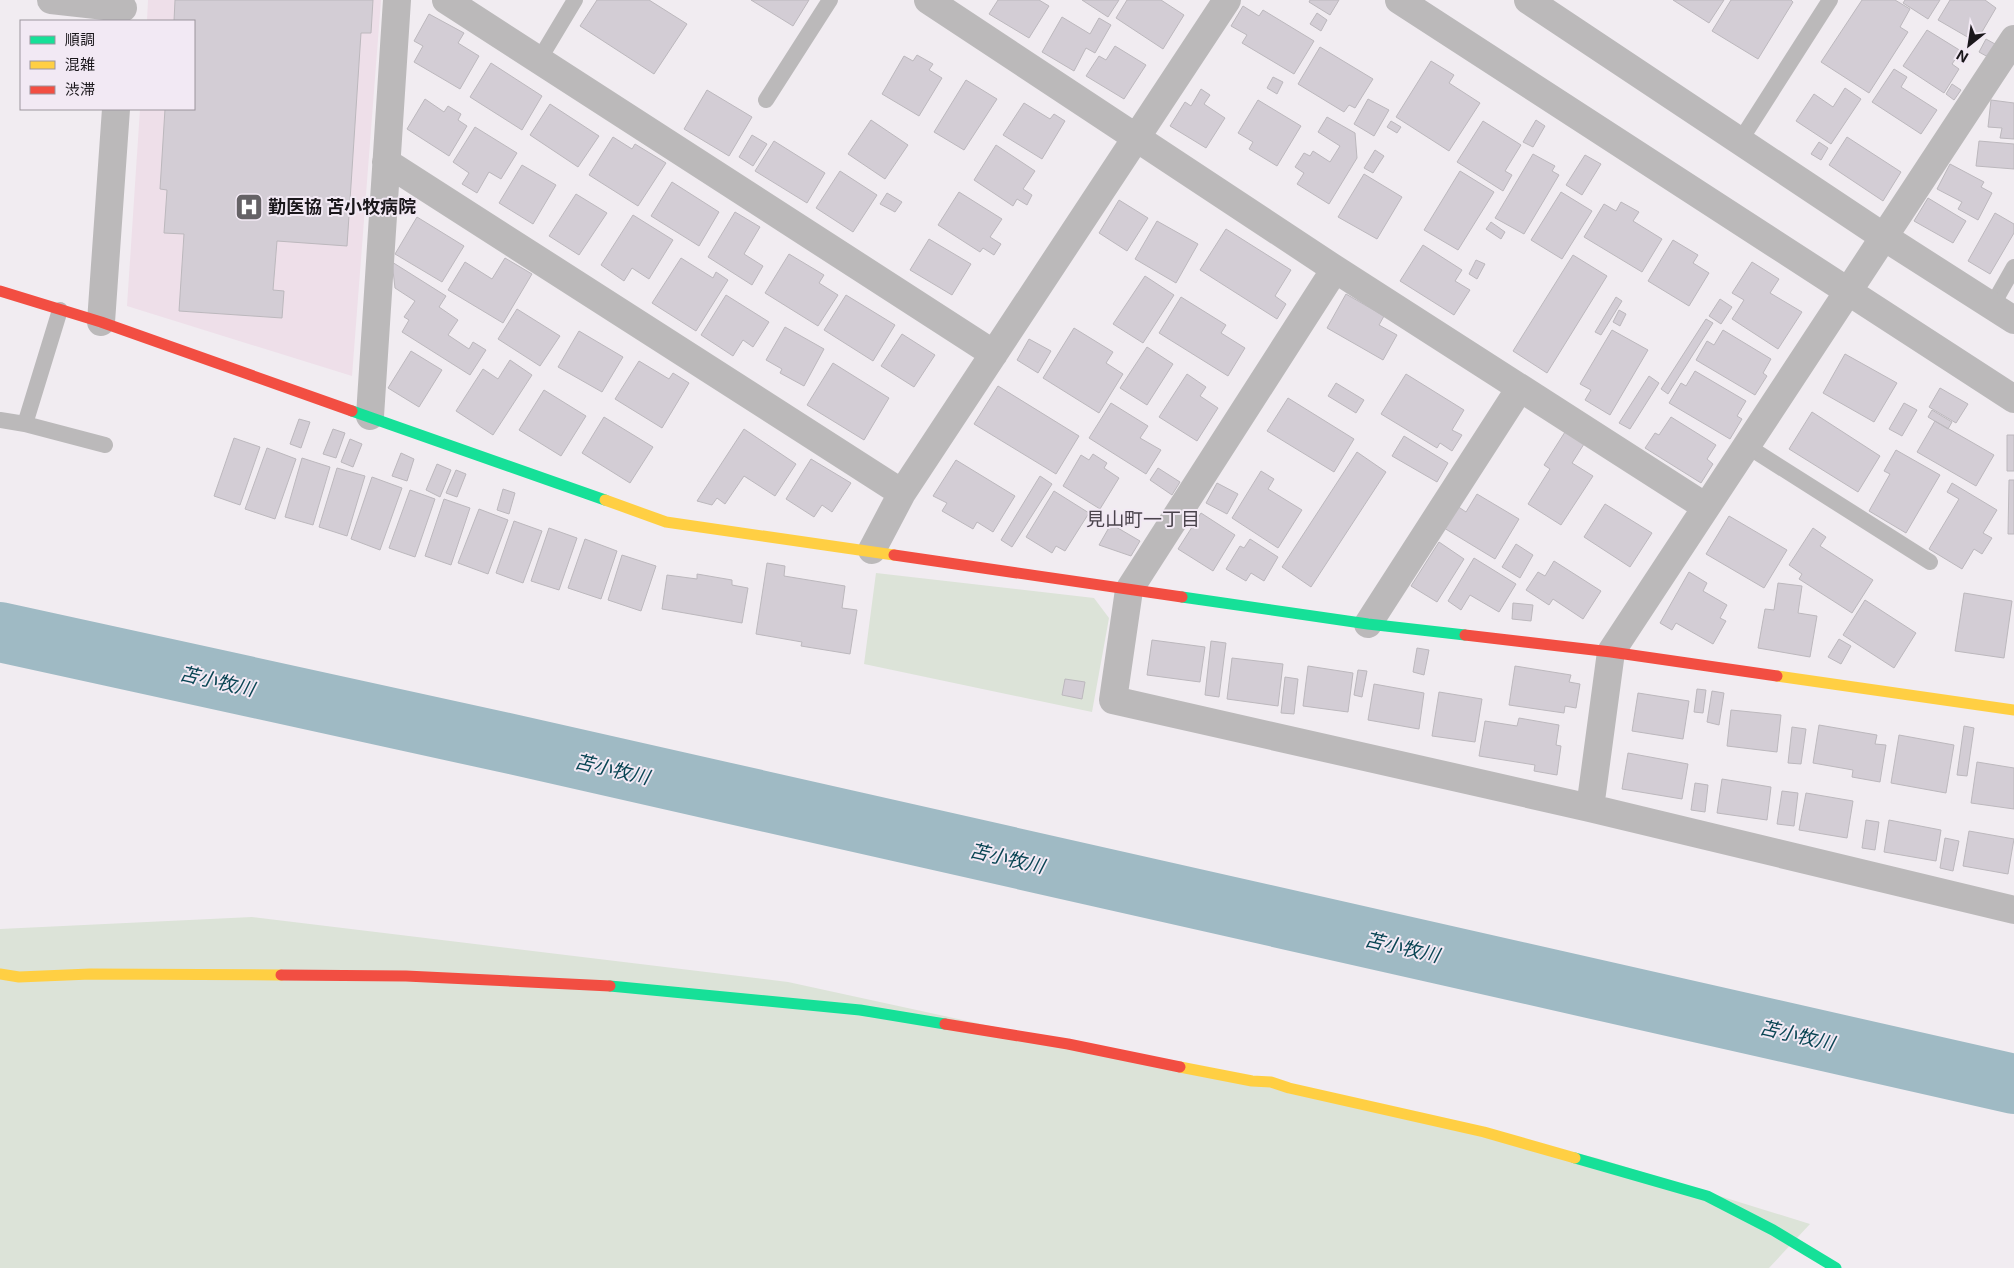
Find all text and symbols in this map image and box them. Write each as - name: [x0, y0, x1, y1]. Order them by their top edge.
- legend: [20, 20, 195, 110]
- north arrow: [1944, 20, 1994, 70]
- text: 順調: [65, 30, 95, 49]
- text: N: [1953, 47, 1971, 67]
- text: 混雑: [65, 55, 95, 74]
- text: 渋滞: [65, 80, 95, 99]
- hospital icon: 勤医協 苫小牧病院: [234, 192, 264, 222]
- place label: 勤医協 苫小牧病院: [268, 196, 416, 217]
- district label: 見山町一丁目: [1086, 508, 1200, 531]
- water label: 苫小牧川: [177, 662, 258, 702]
- water label: 苫小牧川: [572, 750, 653, 790]
- water label: 苫小牧川: [967, 839, 1048, 879]
- water label: 苫小牧川: [1362, 928, 1443, 968]
- water label: 苫小牧川: [1757, 1016, 1838, 1056]

